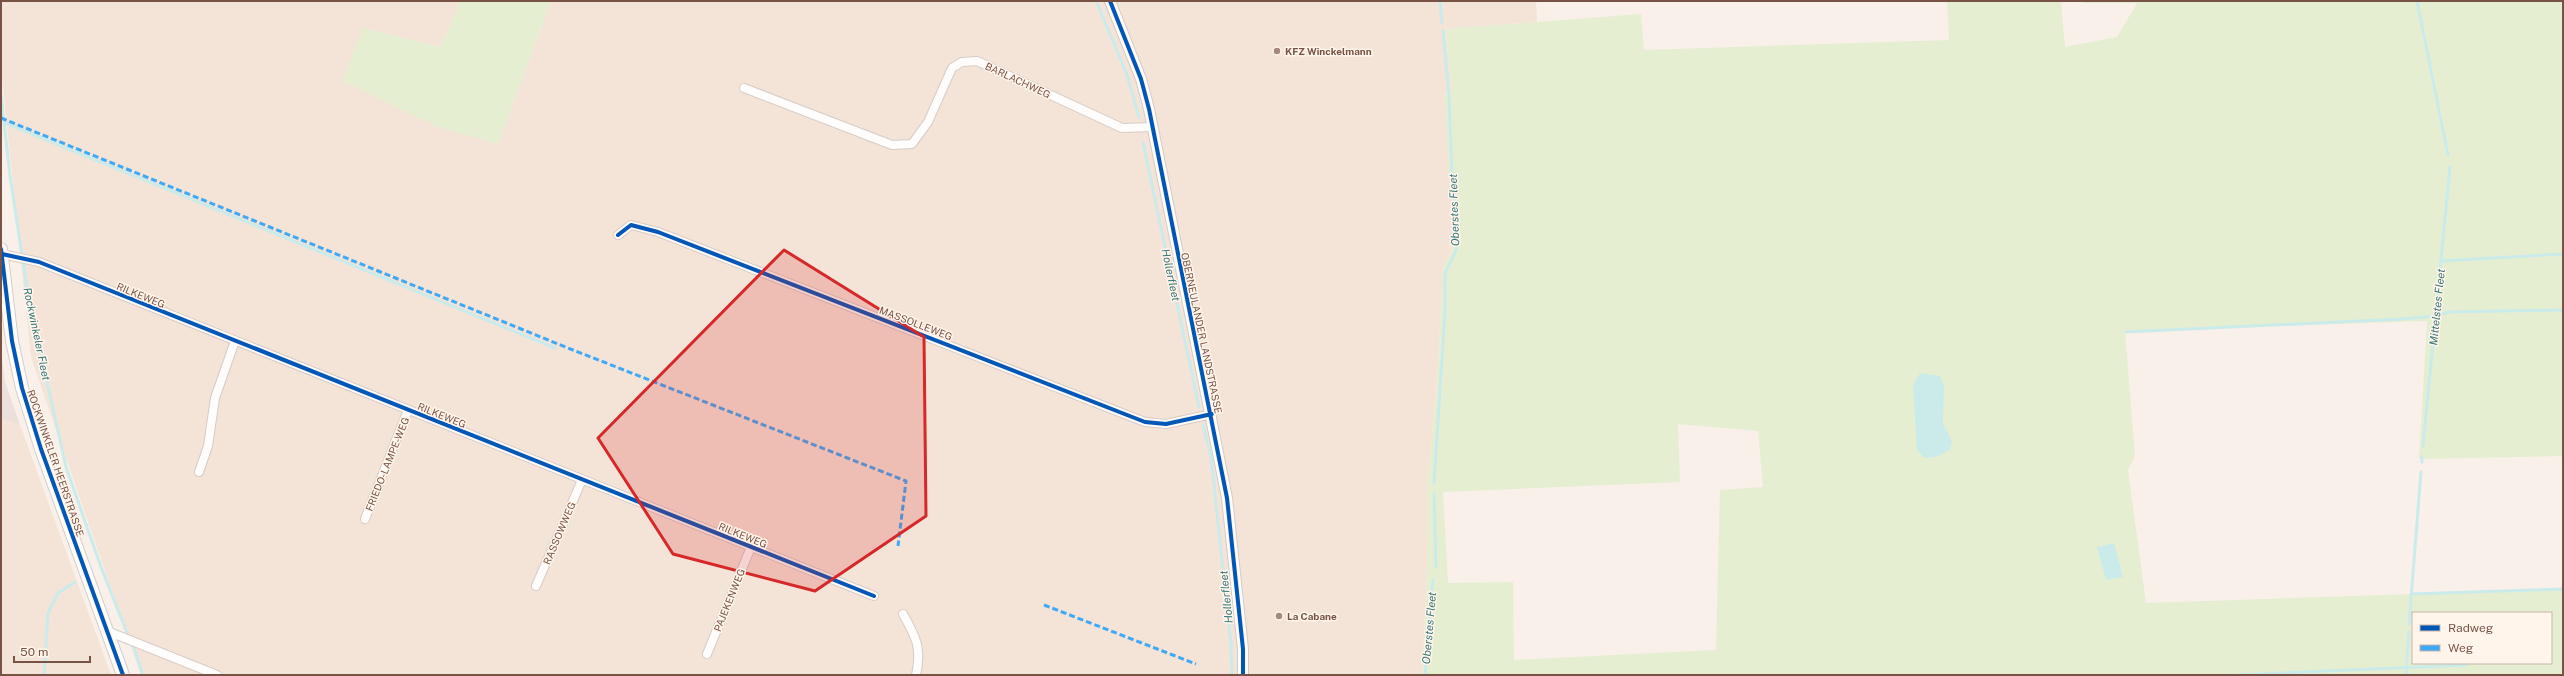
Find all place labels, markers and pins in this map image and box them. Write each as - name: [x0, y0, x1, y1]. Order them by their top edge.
- place label: KFZ Winckelmann: [1285, 45, 1372, 57]
- marker: KFZ Winckelmann: [1272, 46, 1282, 56]
- place label: La Cabane: [1287, 610, 1337, 622]
- marker: La Cabane: [1274, 611, 1284, 621]

